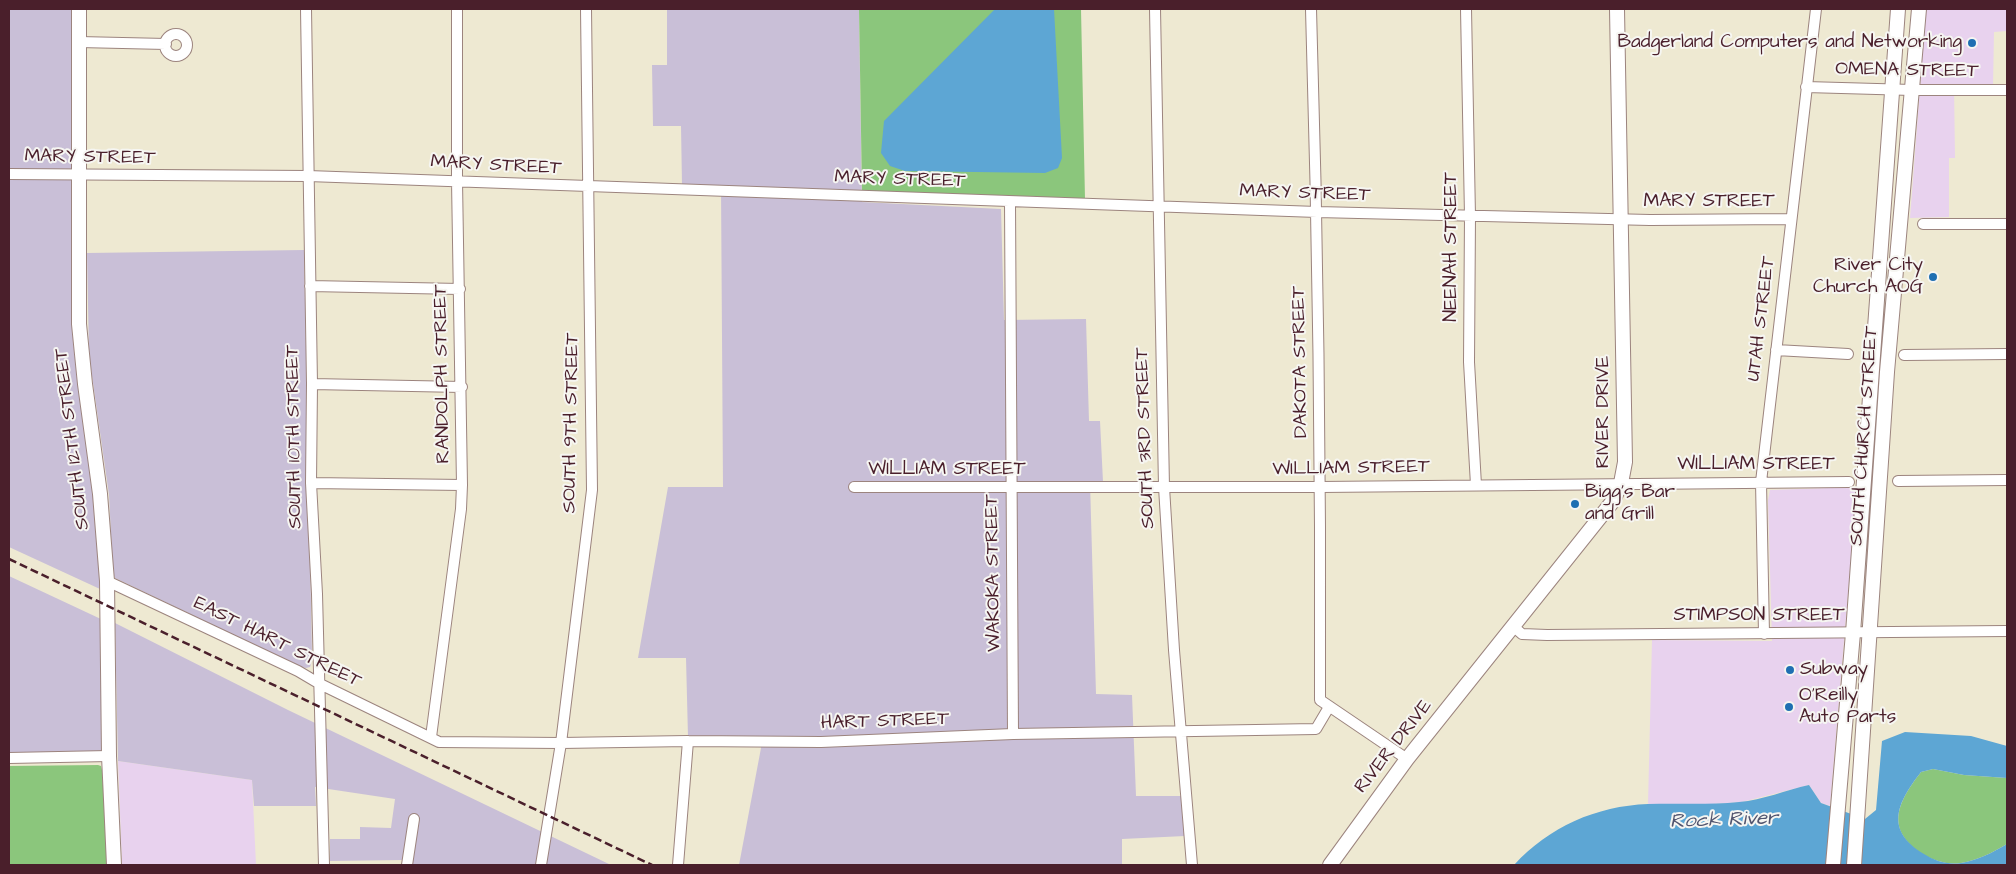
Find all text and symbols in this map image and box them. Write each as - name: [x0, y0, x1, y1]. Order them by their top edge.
- place label: Badgerland Computers and Networking: [1618, 32, 1962, 54]
- marker: Badgerland Computers and Networking: [1966, 37, 1978, 49]
- street label: OMENA STREET: [1835, 58, 1979, 84]
- street label: MARY STREET: [24, 145, 156, 171]
- street label: MARY STREET: [430, 151, 562, 181]
- street label: MARY STREET: [834, 166, 966, 194]
- street label: NEENAH STREET: [1441, 172, 1463, 322]
- street label: MARY STREET: [1239, 180, 1371, 208]
- street label: MARY STREET: [1643, 191, 1775, 213]
- street label: UTAH STREET: [1743, 255, 1781, 383]
- place label: River City Church AOG: [1813, 255, 1923, 299]
- marker: River City Church AOG: [1927, 271, 1939, 283]
- street label: RANDOLPH STREET: [430, 284, 456, 464]
- street label: DAKOTA STREET: [1288, 286, 1314, 438]
- street label: SOUTH CHURCH STREET: [1846, 325, 1884, 547]
- street label: SOUTH 9TH STREET: [559, 333, 585, 513]
- street label: SOUTH 10TH STREET: [282, 345, 308, 529]
- street label: SOUTH 12TH STREET: [51, 347, 95, 531]
- street label: SOUTH 3RD STREET: [1131, 347, 1161, 529]
- street label: RIVER DRIVE: [1593, 356, 1615, 468]
- street label: WILLIAM STREET: [1677, 454, 1835, 476]
- street label: WILLIAM STREET: [1272, 456, 1430, 482]
- street label: WILLIAM STREET: [868, 459, 1026, 481]
- place label: Bigg's Bar and Grill: [1585, 482, 1675, 526]
- street label: WAKOKA STREET: [981, 494, 1007, 652]
- marker: Bigg's Bar and Grill: [1569, 498, 1581, 510]
- street label: EAST HART STREET: [189, 592, 365, 694]
- street label: STIMPSON STREET: [1673, 605, 1845, 627]
- place label: Subway: [1800, 659, 1868, 681]
- marker: Subway: [1784, 664, 1796, 676]
- place label: O'Reilly Auto Parts: [1799, 685, 1896, 729]
- street label: RIVER DRIVE: [1350, 696, 1438, 798]
- marker: O'Reilly Auto Parts: [1783, 701, 1795, 713]
- street label: HART STREET: [820, 708, 950, 736]
- water label: Rock River: [1670, 807, 1778, 835]

